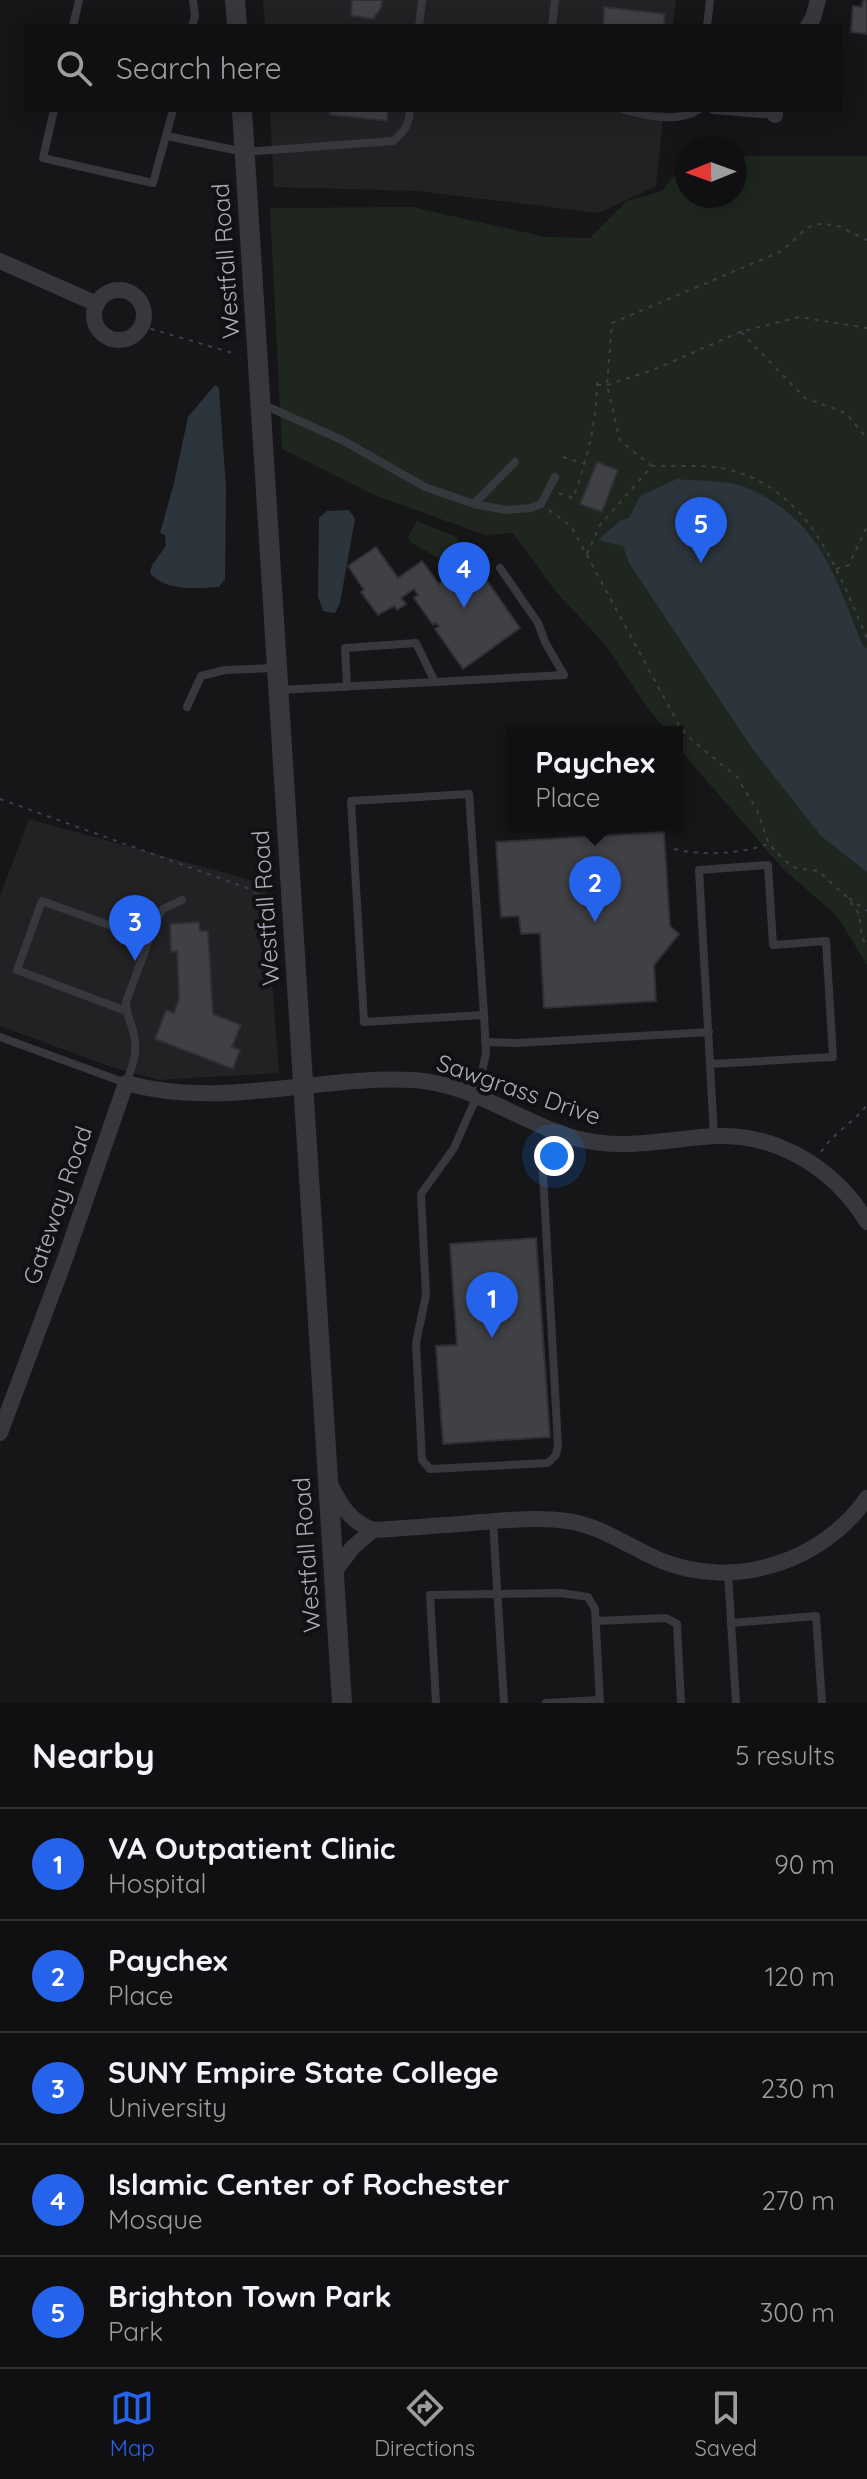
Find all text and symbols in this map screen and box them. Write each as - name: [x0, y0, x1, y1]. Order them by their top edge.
- search box: [24, 24, 843, 112]
- icon: search: [52, 46, 96, 90]
- text: Search here: [116, 49, 282, 87]
- north arrow: [675, 136, 747, 208]
- street label: Westfall Road: [205, 182, 245, 340]
- pin: 5: [675, 497, 727, 563]
- pin: 4: [438, 542, 490, 608]
- popup: [507, 726, 683, 830]
- text: Paychex: [535, 743, 655, 781]
- text: Place: [535, 781, 601, 814]
- street label: Westfall Road: [245, 829, 285, 987]
- pin: 2: [569, 856, 621, 922]
- pin: 3: [109, 895, 161, 961]
- street label: Sawgrass Drive: [433, 1047, 605, 1131]
- street label: Gateway Road: [16, 1122, 98, 1288]
- your location: [534, 1136, 574, 1176]
- pin: 1: [466, 1272, 518, 1338]
- street label: Westfall Road: [286, 1476, 326, 1634]
- text: Nearby: [32, 1734, 155, 1777]
- text: 5 results: [735, 1739, 835, 1772]
- text: VA Outpatient Clinic: [108, 1829, 395, 1867]
- text: 1: [53, 1848, 63, 1881]
- text: 90 m: [774, 1848, 835, 1881]
- text: Hospital: [108, 1867, 207, 1900]
- text: Paychex: [108, 1941, 228, 1979]
- text: 2: [51, 1960, 65, 1993]
- text: 120 m: [765, 1960, 835, 1993]
- text: Place: [108, 1979, 173, 2012]
- text: SUNY Empire State College: [108, 2053, 499, 2091]
- text: 3: [51, 2072, 65, 2105]
- text: 230 m: [761, 2072, 835, 2105]
- text: University: [108, 2091, 227, 2124]
- text: Islamic Center of Rochester: [108, 2165, 510, 2203]
- text: 4: [50, 2184, 66, 2217]
- text: 270 m: [761, 2184, 835, 2217]
- text: Mosque: [108, 2203, 203, 2236]
- text: Brighton Town Park: [108, 2277, 392, 2315]
- text: 5: [51, 2296, 65, 2329]
- text: 300 m: [760, 2296, 835, 2329]
- text: Park: [108, 2315, 163, 2348]
- tab: Map: [110, 2386, 155, 2462]
- tab: Directions: [374, 2386, 475, 2462]
- tab: Saved: [694, 2386, 757, 2462]

